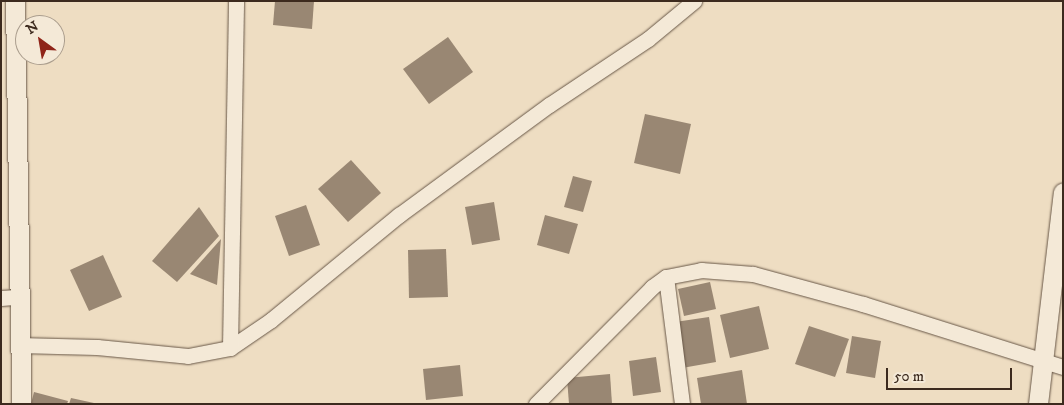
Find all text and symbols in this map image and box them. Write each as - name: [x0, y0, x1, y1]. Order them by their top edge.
- north arrow: [15, 15, 65, 65]
- text: N: [23, 17, 42, 39]
- scale bar: [889, 358, 1015, 390]
- text: 50 m: [894, 367, 924, 386]

